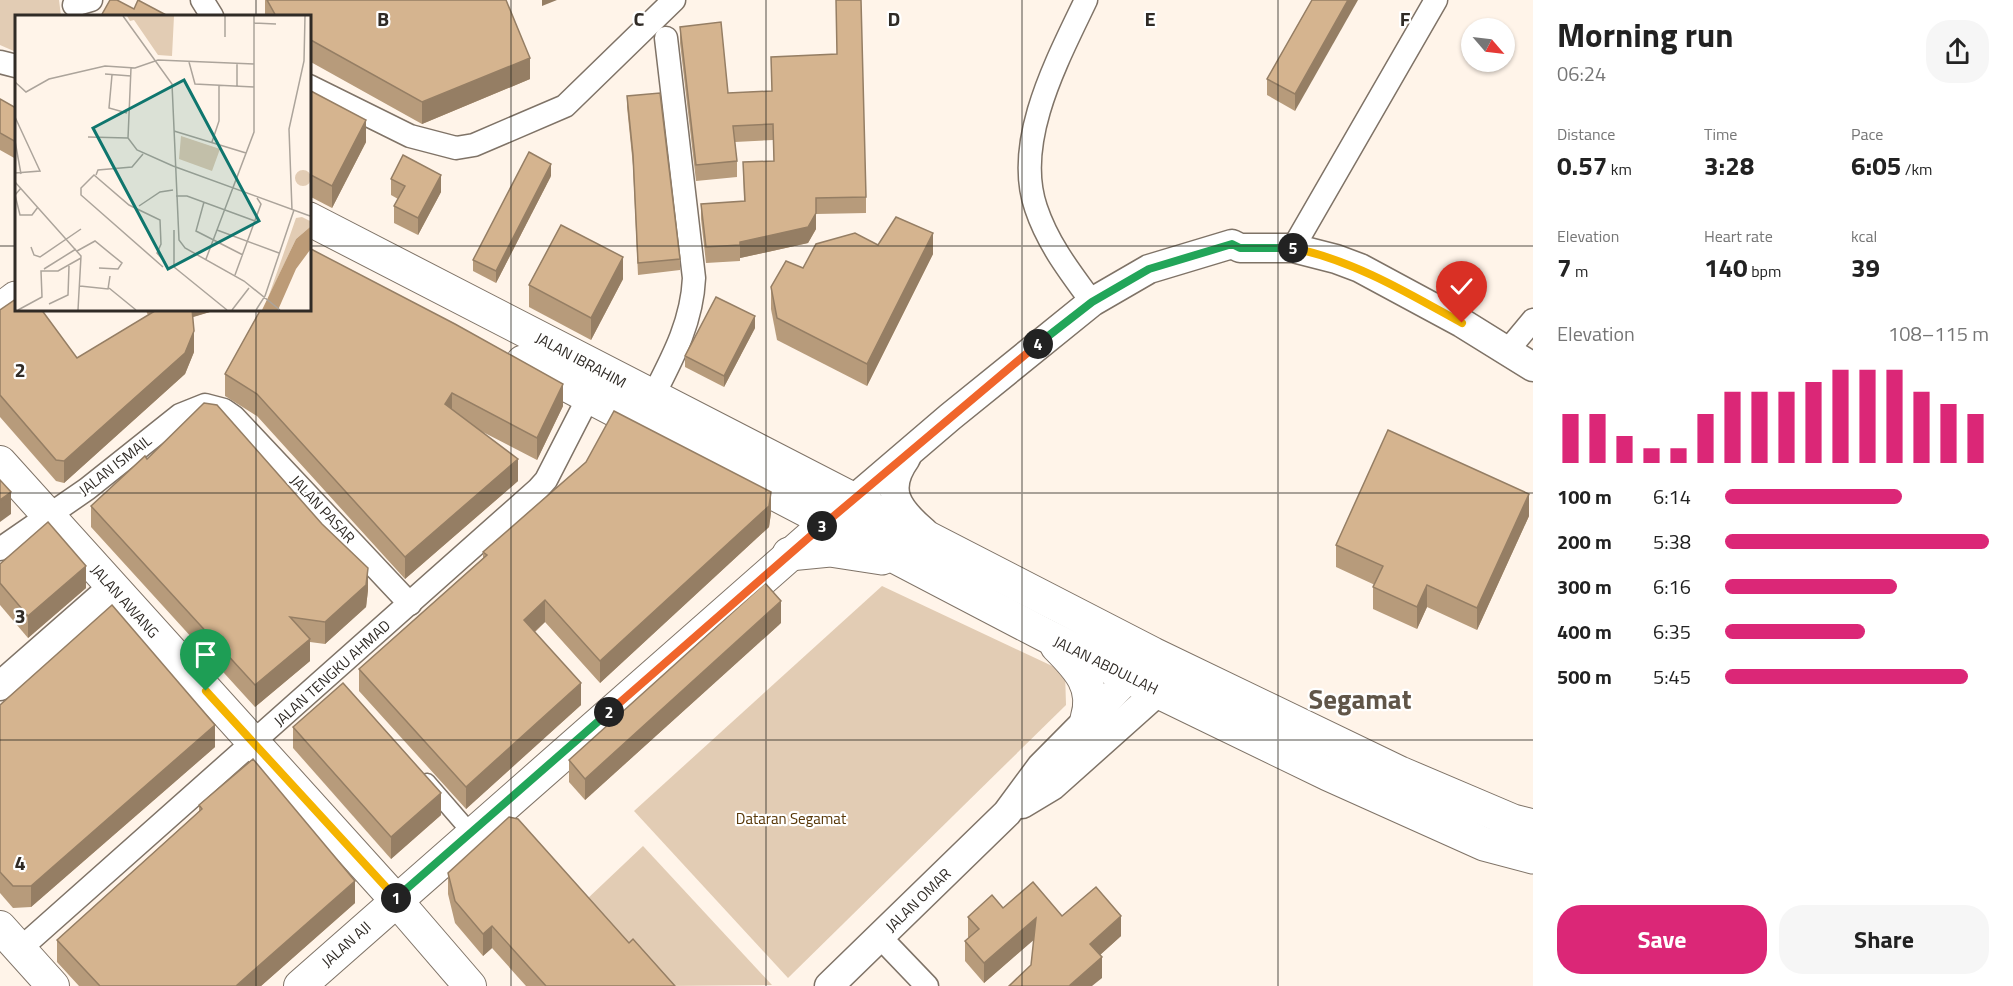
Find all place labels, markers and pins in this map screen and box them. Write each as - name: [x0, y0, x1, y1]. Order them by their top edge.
- pin: 5: [1278, 233, 1308, 263]
- pin: [1436, 261, 1487, 323]
- pin: 4: [1023, 329, 1053, 359]
- pin: 3: [807, 511, 837, 541]
- pin: [180, 629, 231, 691]
- pin: 2: [594, 697, 624, 727]
- pin: 1: [381, 883, 411, 913]

